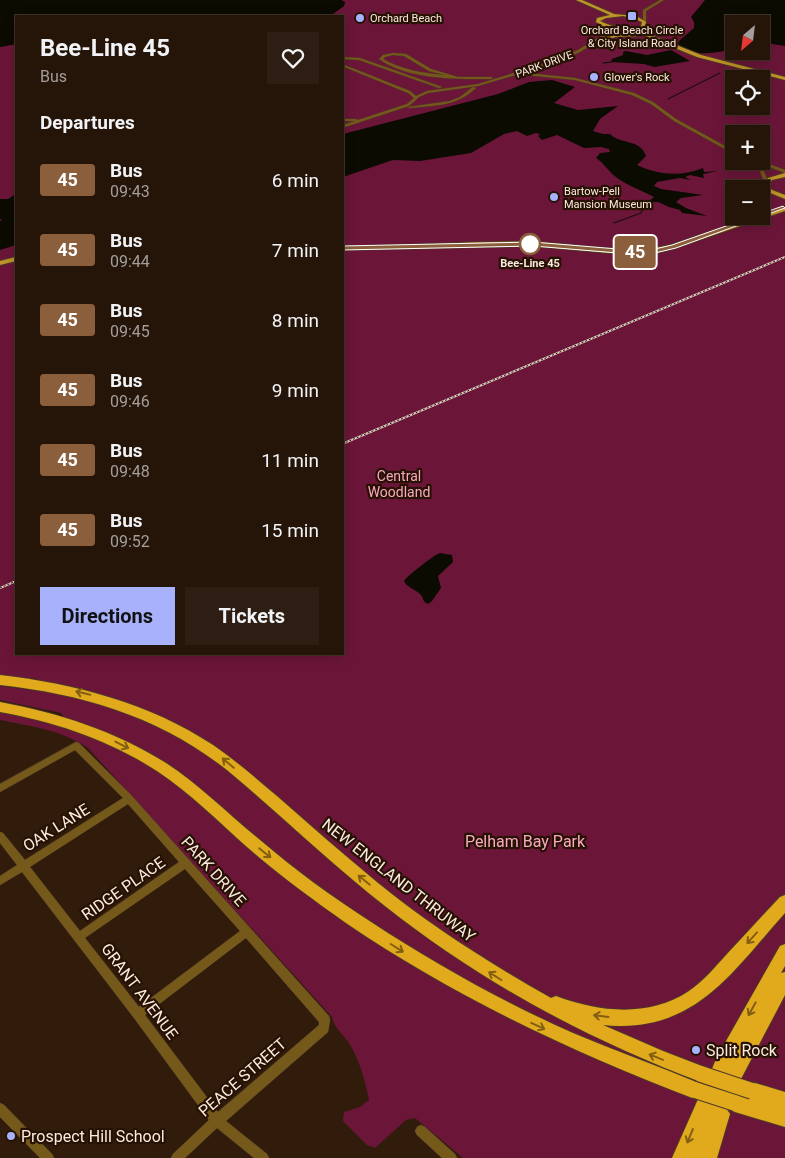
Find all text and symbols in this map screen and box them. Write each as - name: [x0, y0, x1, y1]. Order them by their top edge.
- marker: Orchard Beach Circle & City Island Road: [626, 10, 638, 22]
- marker: Orchard Beach: [354, 12, 366, 24]
- place label: Orchard Beach: [370, 12, 442, 25]
- north arrow: [725, 15, 770, 60]
- map controls: [725, 15, 770, 225]
- place label: Orchard Beach Circle & City Island Road: [581, 24, 683, 50]
- button: heart: [267, 32, 319, 84]
- text: Bee-Line 45: [40, 34, 170, 62]
- street label: PARK DRIVE: [514, 48, 575, 81]
- text: Bus: [40, 67, 67, 86]
- button: locate: [725, 70, 770, 115]
- marker: Glover's Rock: [588, 71, 600, 83]
- place label: Glover's Rock: [604, 71, 670, 84]
- text: Departures: [40, 111, 135, 134]
- button: +: [725, 125, 770, 170]
- text: Bus: [110, 159, 143, 182]
- text: 45: [57, 169, 78, 190]
- text: 6 min: [272, 169, 319, 192]
- button: −: [725, 180, 770, 225]
- text: 09:43: [110, 182, 150, 201]
- place label: Bartow-Pell Mansion Museum: [564, 185, 652, 211]
- marker: Bartow-Pell Mansion Museum: [548, 191, 560, 203]
- text: Bus: [110, 229, 143, 252]
- marker: Bee-Line 45: [519, 233, 541, 255]
- line badge: 45: [612, 236, 658, 268]
- text: 45: [57, 239, 78, 260]
- text: 7 min: [272, 239, 319, 262]
- text: 45: [625, 241, 645, 262]
- text: 09:44: [110, 252, 150, 271]
- place label: Bee-Line 45: [500, 257, 560, 270]
- text: Bus: [110, 299, 143, 322]
- text: 45: [57, 309, 78, 330]
- text: 8 min: [272, 309, 319, 332]
- text: 09:45: [110, 322, 150, 341]
- text: Bus: [110, 369, 143, 392]
- text: 45: [57, 379, 78, 400]
- text: 9 min: [272, 379, 319, 402]
- text: 09:46: [110, 392, 150, 411]
- text: Bus: [110, 439, 143, 462]
- text: 45: [57, 449, 78, 470]
- text: 11 min: [261, 449, 319, 472]
- text: 09:48: [110, 462, 150, 481]
- park label: Central Woodland: [368, 468, 430, 500]
- text: Bus: [110, 509, 143, 532]
- text: 45: [57, 519, 78, 540]
- text: 15 min: [261, 519, 319, 542]
- text: 09:52: [110, 532, 150, 551]
- button: Directions: [40, 587, 175, 645]
- button: Tickets: [185, 587, 319, 645]
- one-way arrow: [76, 688, 92, 697]
- one-way arrow: [114, 741, 129, 750]
- one-way arrow: [222, 758, 235, 769]
- street label: OAK LANE: [19, 799, 93, 855]
- street label: NEW ENGLAND THRUWAY: [318, 815, 479, 946]
- park label: Pelham Bay Park: [465, 832, 586, 851]
- street label: PARK DRIVE: [177, 833, 250, 910]
- one-way arrow: [258, 847, 271, 858]
- street label: RIDGE PLACE: [78, 853, 169, 924]
- one-way arrow: [358, 875, 371, 886]
- one-way arrow: [746, 932, 758, 944]
- street label: GRANT AVENUE: [97, 939, 182, 1043]
- one-way arrow: [389, 943, 403, 953]
- one-way arrow: [489, 971, 503, 981]
- one-way arrow: [747, 1001, 757, 1016]
- one-way arrow: [594, 1011, 610, 1021]
- one-way arrow: [531, 1022, 546, 1032]
- street label: PEACE STREET: [195, 1034, 290, 1121]
- place label: Split Rock: [706, 1041, 778, 1060]
- marker: Split Rock: [690, 1044, 702, 1056]
- one-way arrow: [648, 1052, 664, 1061]
- place label: Prospect Hill School: [21, 1127, 165, 1146]
- one-way arrow: [684, 1128, 694, 1143]
- marker: Prospect Hill School: [5, 1130, 17, 1142]

